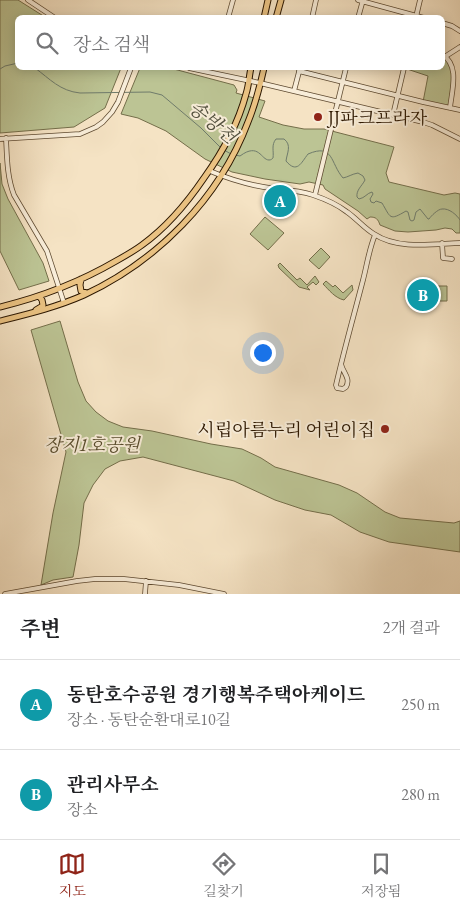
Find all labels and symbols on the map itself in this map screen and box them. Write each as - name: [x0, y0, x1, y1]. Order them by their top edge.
- water label: 송방천: [184, 95, 244, 150]
- place label: JJ파크프라자: [326, 106, 428, 129]
- marker: JJ파크프라자: [312, 111, 324, 123]
- pin: A: [264, 182, 296, 220]
- pin: B: [407, 276, 439, 314]
- your location: [250, 340, 276, 366]
- place label: 시립아름누리 어린이집: [198, 418, 375, 441]
- marker: 시립아름누리 어린이집: [379, 423, 391, 435]
- park label: 장지1호공원: [44, 433, 141, 456]

